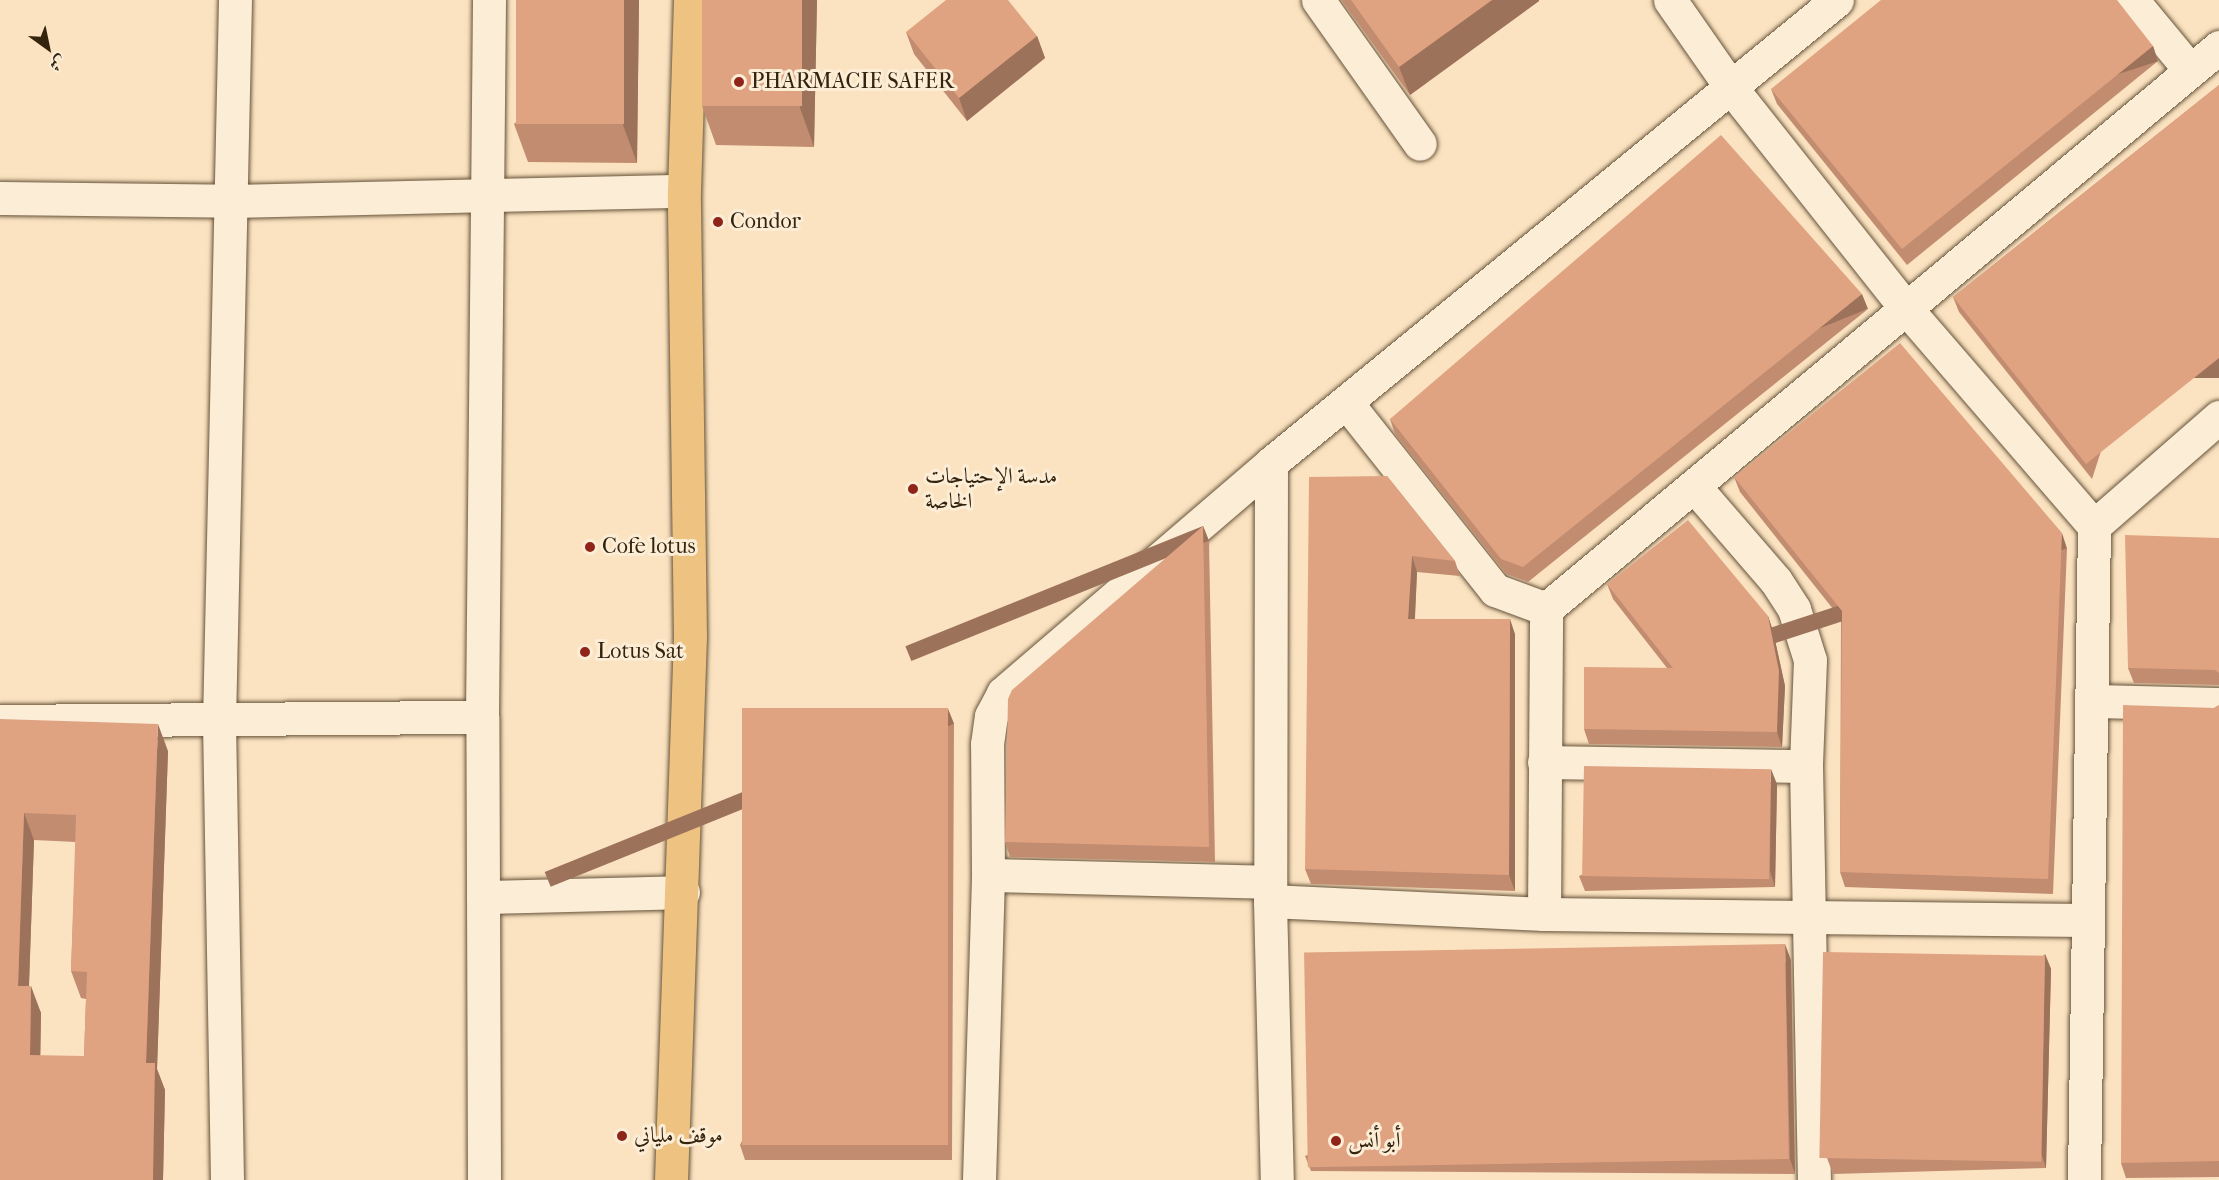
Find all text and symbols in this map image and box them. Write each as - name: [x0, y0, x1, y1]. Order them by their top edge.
- north arrow: [18, 18, 78, 78]
- text: ش: [46, 51, 70, 76]
- place label: PHARMACIE SAFER: [751, 69, 954, 95]
- marker: PHARMACIE SAFER: [732, 75, 746, 89]
- place label: Condor: [730, 209, 801, 235]
- marker: Condor: [711, 215, 725, 229]
- place label: مدسة الإحتياجات الخاصة: [925, 463, 1057, 514]
- marker: مدسة الإحتياجات الخاصة: [906, 482, 920, 496]
- place label: Cofe lotus: [602, 534, 696, 560]
- marker: Cofe lotus: [583, 540, 597, 554]
- place label: Lotus Sat: [597, 639, 684, 665]
- marker: Lotus Sat: [578, 645, 592, 659]
- place label: موقف ملياني: [634, 1123, 723, 1149]
- place label: أبو أنس: [1348, 1128, 1401, 1154]
- marker: موقف ملياني: [615, 1129, 629, 1143]
- marker: أبو أنس: [1329, 1134, 1343, 1148]

